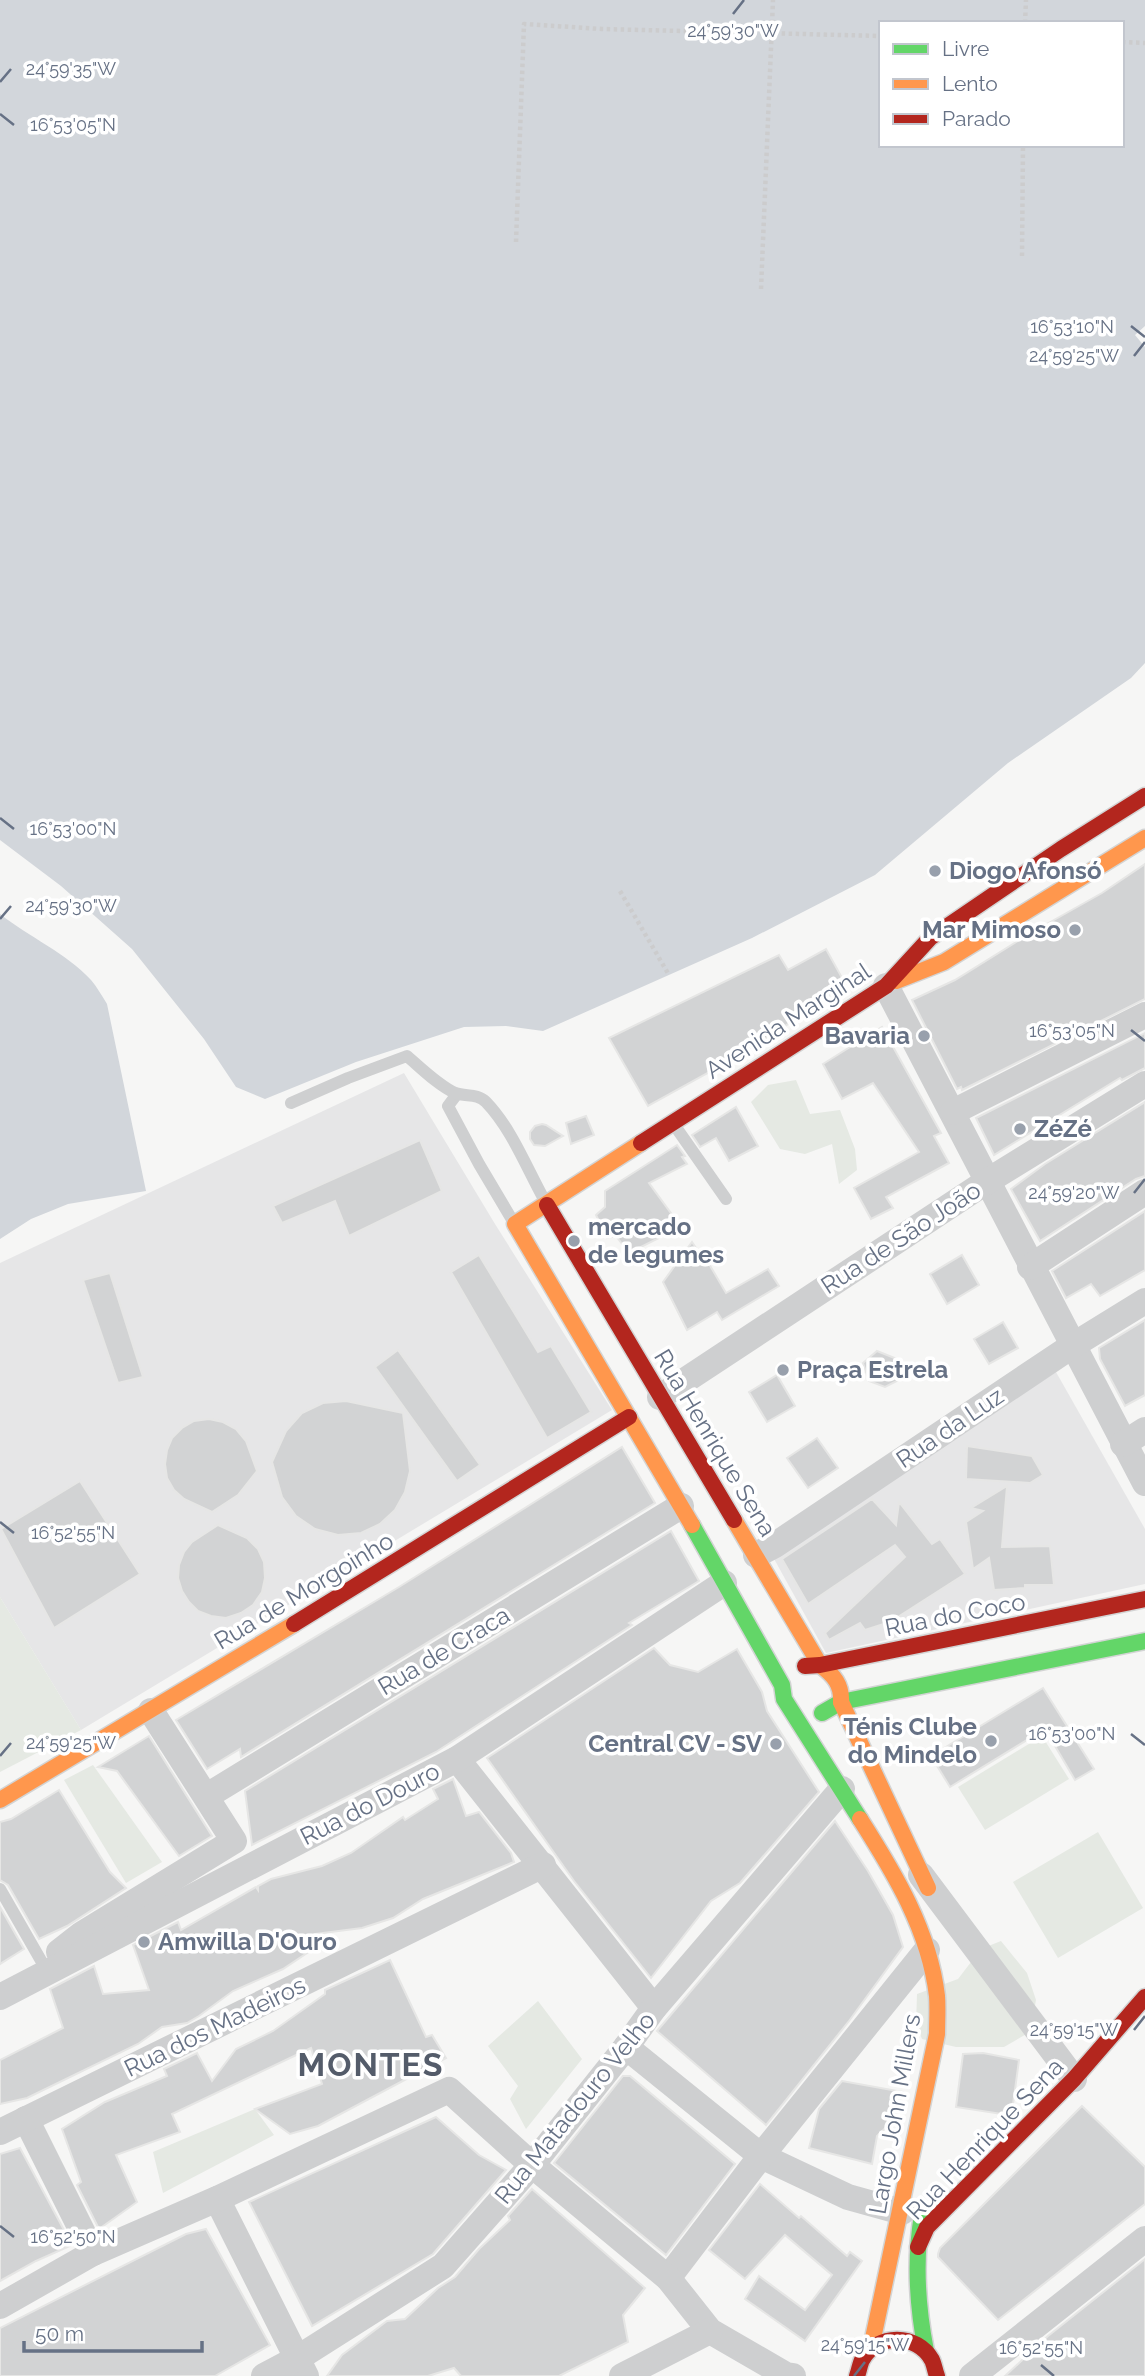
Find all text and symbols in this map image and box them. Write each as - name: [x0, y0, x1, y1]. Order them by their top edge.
- text: 24°59'30"W: [687, 20, 779, 41]
- legend: [879, 21, 1124, 147]
- text: Livre: [942, 36, 989, 61]
- text: 24°59'35"W: [26, 58, 116, 79]
- text: Lento: [942, 71, 998, 96]
- text: Parado: [942, 106, 1011, 131]
- text: 16°53'05"N: [30, 114, 116, 135]
- text: 16°53'10"N: [1030, 316, 1114, 337]
- text: 24°59'25"W: [1029, 345, 1119, 366]
- text: 16°53'00"N: [30, 818, 116, 839]
- place label: Diogo Afonsó: [949, 856, 1101, 885]
- marker: Diogo Afonsó: [927, 863, 943, 879]
- text: 24°59'30"W: [25, 895, 117, 916]
- place label: Mar Mimoso: [922, 915, 1061, 944]
- marker: Mar Mimoso: [1067, 922, 1083, 938]
- street label: Avenida Marginal: [700, 956, 876, 1085]
- text: 16°53'05"N: [1029, 1020, 1115, 1041]
- place label: Bavaria: [825, 1021, 910, 1050]
- marker: Bavaria: [916, 1028, 932, 1044]
- place label: ZéZé: [1034, 1114, 1092, 1143]
- marker: ZéZé: [1012, 1121, 1028, 1137]
- street label: Rua de São João: [815, 1175, 986, 1300]
- text: 24°59'20"W: [1028, 1182, 1120, 1203]
- place label: mercado de legumes: [588, 1212, 724, 1269]
- marker: mercado de legumes: [566, 1233, 582, 1249]
- street label: Rua Henrique Sena: [648, 1344, 783, 1542]
- place label: Praça Estrela: [797, 1355, 949, 1384]
- marker: Praça Estrela: [775, 1362, 791, 1378]
- street label: Rua da Luz: [891, 1381, 1009, 1474]
- text: 16°52'55"N: [31, 1522, 115, 1543]
- street label: Rua de Morgoinho: [209, 1526, 399, 1656]
- street label: Rua do Coco: [882, 1587, 1028, 1642]
- street label: Rua de Craca: [373, 1600, 515, 1701]
- place label: Ténis Clube do Mindelo: [843, 1712, 977, 1769]
- text: 16°53'00"N: [1029, 1723, 1115, 1744]
- place label: Central CV - SV: [588, 1729, 763, 1758]
- text: 24°59'25"W: [26, 1732, 116, 1753]
- marker: Ténis Clube do Mindelo: [983, 1733, 999, 1749]
- marker: Central CV - SV: [768, 1736, 784, 1752]
- street label: Rua do Douro: [295, 1756, 444, 1851]
- place label: Amwilla D'Ouro: [158, 1927, 337, 1956]
- marker: Amwilla D'Ouro: [136, 1934, 152, 1950]
- street label: Rua dos Madeiros: [119, 1970, 310, 2083]
- street label: Rua Matadouro Velho: [488, 2006, 661, 2210]
- street label: Largo John Millers: [863, 2011, 926, 2216]
- text: 24°59'15"W: [1030, 2019, 1118, 2040]
- district label: MONTES: [298, 2046, 444, 2083]
- street label: Rua Henrique Sena: [900, 2052, 1069, 2225]
- text: 16°52'50"N: [30, 2226, 116, 2247]
- scale bar: [24, 2310, 203, 2354]
- text: 50 m: [35, 2321, 84, 2346]
- text: 24°59'15"W: [821, 2334, 909, 2355]
- text: 16°52'55"N: [999, 2337, 1083, 2358]

